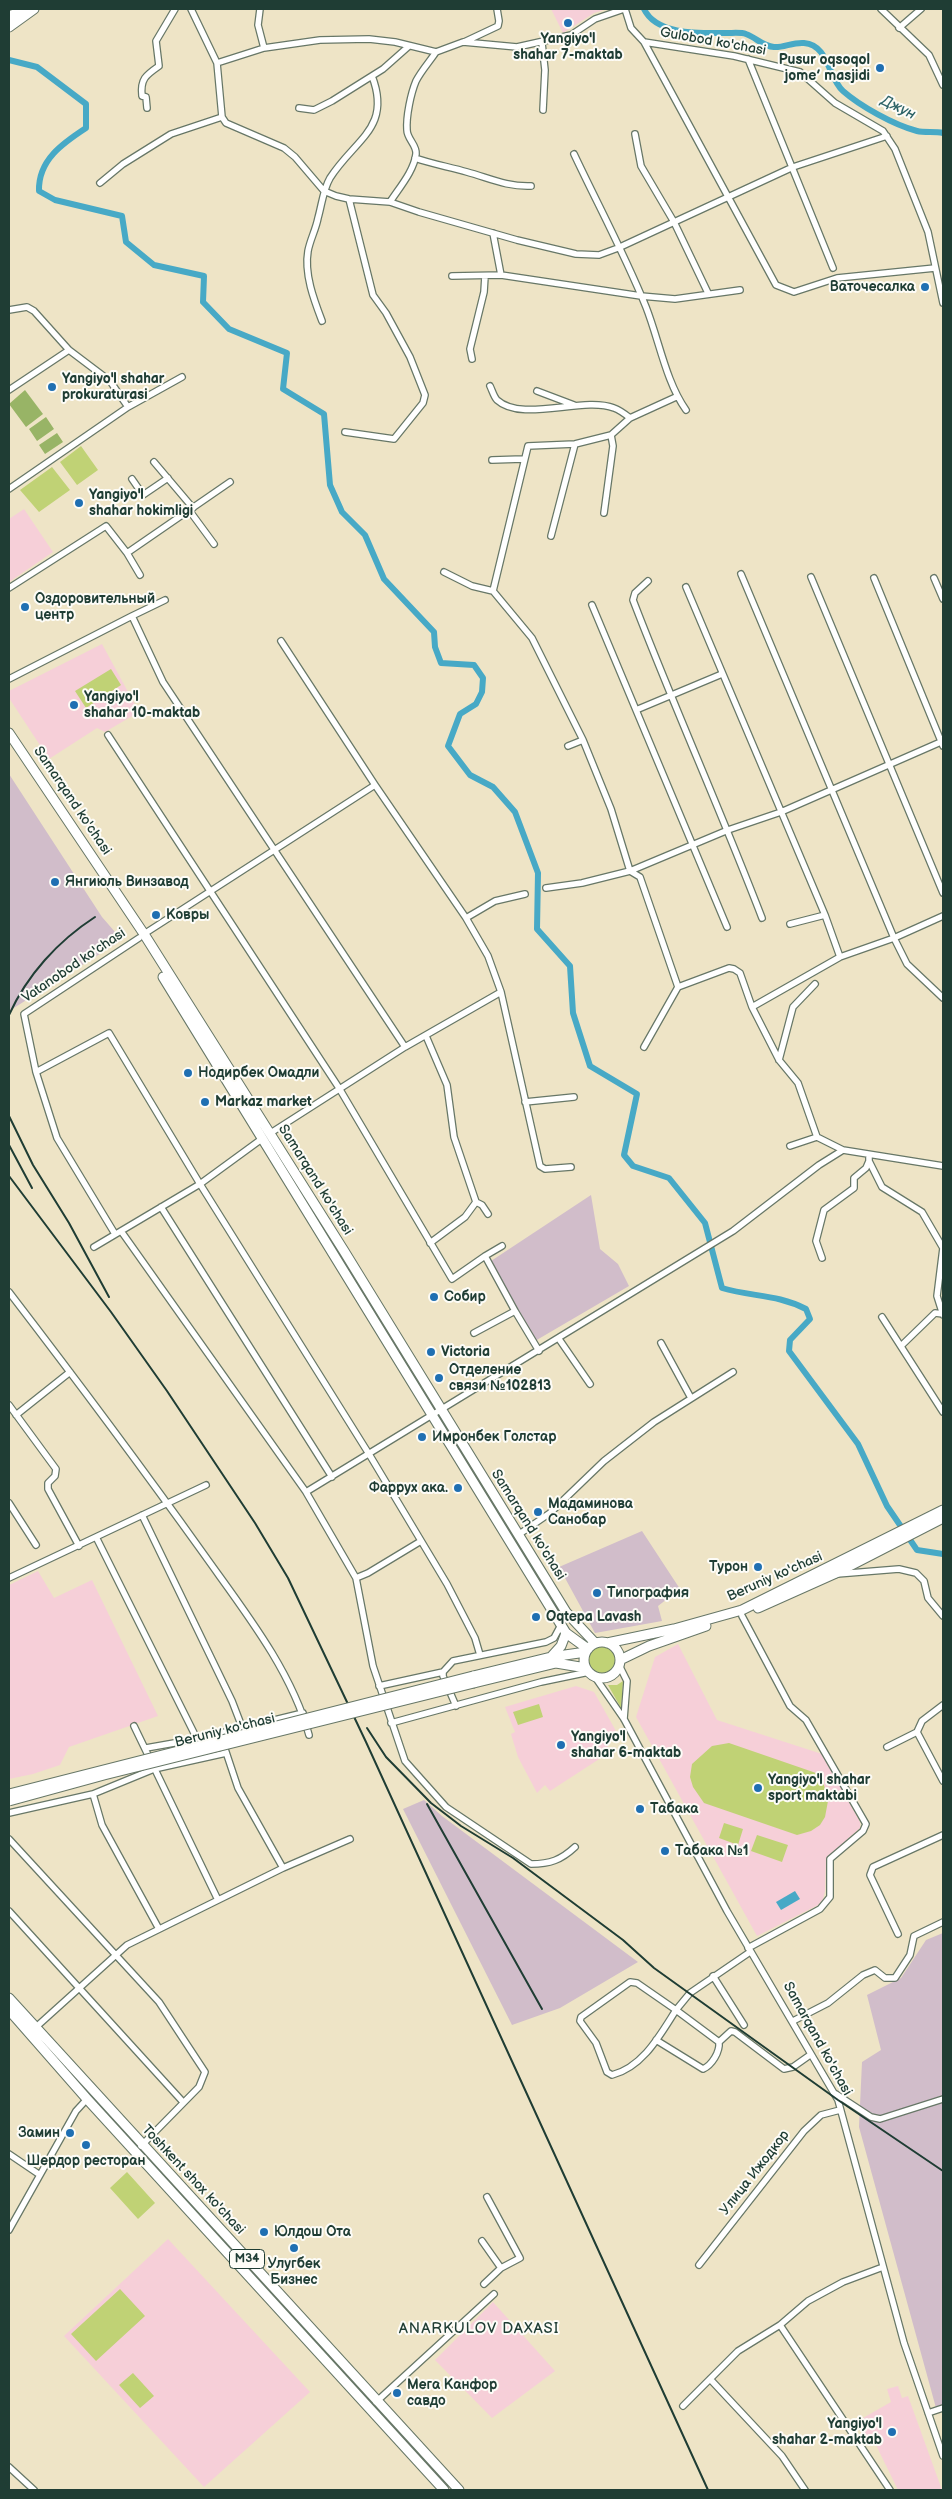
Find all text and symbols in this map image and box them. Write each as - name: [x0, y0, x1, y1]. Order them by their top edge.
- marker: Yangiyo'l shahar 7-maktab: [562, 17, 574, 29]
- street label: Gulobod ko'chasi: [659, 24, 767, 60]
- place label: Yangiyo'l shahar 7-maktab: [513, 31, 623, 64]
- place label: Pusur oqsoqol jome’ masjidi: [779, 52, 870, 84]
- marker: Pusur oqsoqol jome’ masjidi: [874, 62, 886, 74]
- water label: Джун: [878, 92, 918, 124]
- place label: Ваточесалка: [830, 279, 915, 295]
- marker: Ваточесалка: [919, 281, 931, 293]
- place label: Yangiyo'l shahar prokuraturasi: [62, 371, 164, 404]
- marker: Yangiyo'l shahar prokuraturasi: [46, 381, 58, 393]
- place label: Yangiyo'l shahar hokimligi: [89, 487, 193, 520]
- marker: Yangiyo'l shahar hokimligi: [73, 497, 85, 509]
- place label: Оздоровительный центр: [35, 591, 155, 624]
- marker: Оздоровительный центр: [19, 601, 31, 613]
- place label: Yangiyo'l shahar 10-maktab: [84, 689, 200, 722]
- marker: Yangiyo'l shahar 10-maktab: [68, 699, 80, 711]
- street label: Samarqand ko'chasi: [30, 744, 114, 858]
- place label: Янгиюль Винзавод: [65, 874, 189, 890]
- marker: Янгиюль Винзавод: [49, 876, 61, 888]
- place label: Ковры: [166, 907, 209, 923]
- marker: Ковры: [150, 909, 162, 921]
- street label: Vatanobod ko'chasi: [19, 925, 129, 1007]
- place label: Нодирбек Омадли: [198, 1065, 320, 1081]
- marker: Нодирбек Омадли: [182, 1067, 194, 1079]
- place label: Markaz market: [215, 1094, 312, 1110]
- marker: Markaz market: [199, 1096, 211, 1108]
- street label: Samarqand ko'chasi: [274, 1122, 356, 1238]
- place label: Собир: [444, 1289, 486, 1305]
- marker: Собир: [428, 1291, 440, 1303]
- place label: Victoria: [441, 1344, 490, 1360]
- marker: Victoria: [425, 1346, 437, 1358]
- place label: Отделение связи №102813: [449, 1362, 551, 1394]
- marker: Отделение связи №102813: [433, 1372, 445, 1384]
- place label: Имронбек Голстар: [432, 1429, 556, 1445]
- marker: Имронбек Голстар: [416, 1431, 428, 1443]
- street label: Samarqand ko'chasi: [487, 1467, 569, 1583]
- place label: Фаррух ака.: [369, 1480, 448, 1496]
- marker: Фаррух ака.: [452, 1482, 464, 1494]
- place label: Мадаминова Санобар: [548, 1496, 633, 1528]
- marker: Мадаминова Санобар: [532, 1506, 544, 1518]
- street label: Beruniy ko'chasi: [725, 1548, 825, 1606]
- place label: Турон: [709, 1559, 748, 1575]
- marker: Турон: [752, 1561, 764, 1573]
- place label: Типография: [607, 1585, 689, 1601]
- marker: Типография: [591, 1587, 603, 1599]
- place label: Oqtepa Lavash: [546, 1609, 641, 1625]
- marker: Oqtepa Lavash: [530, 1611, 542, 1623]
- street label: Beruniy ko'chasi: [173, 1710, 277, 1752]
- place label: Yangiyo'l shahar 6-maktab: [571, 1729, 681, 1761]
- marker: Yangiyo'l shahar 6-maktab: [555, 1739, 567, 1751]
- place label: Yangiyo'l shahar sport maktabi: [768, 1772, 870, 1804]
- marker: Yangiyo'l shahar sport maktabi: [752, 1782, 764, 1794]
- place label: Табака: [650, 1801, 698, 1817]
- marker: Табака: [634, 1803, 646, 1815]
- place label: Табака №1: [675, 1843, 749, 1859]
- marker: Табака №1: [659, 1845, 671, 1857]
- street label: Samarqand ko'chasi: [779, 1979, 855, 2099]
- street label: Toshkent shox ko'chasi: [138, 2122, 248, 2238]
- place label: Замин: [18, 2125, 60, 2141]
- marker: Замин: [64, 2127, 76, 2139]
- street label: Улица Ижодкор: [717, 2127, 793, 2219]
- marker: Шердор ресторан: [80, 2139, 92, 2151]
- place label: Шердор ресторан: [27, 2153, 145, 2169]
- place label: Юлдош Ота: [274, 2224, 351, 2240]
- marker: Юлдош Ота: [258, 2226, 270, 2238]
- marker: Улугбек Бизнес: [288, 2242, 300, 2254]
- road number: M34: [230, 2250, 264, 2268]
- place label: Улугбек Бизнес: [268, 2256, 320, 2288]
- district label: ANARKULOV DAXASI: [397, 2320, 561, 2338]
- place label: Мега Канфор савдо: [407, 2377, 497, 2410]
- marker: Мега Канфор савдо: [391, 2387, 403, 2399]
- place label: Yangiyo'l shahar 2-maktab: [772, 2416, 882, 2448]
- marker: Yangiyo'l shahar 2-maktab: [886, 2426, 898, 2438]

